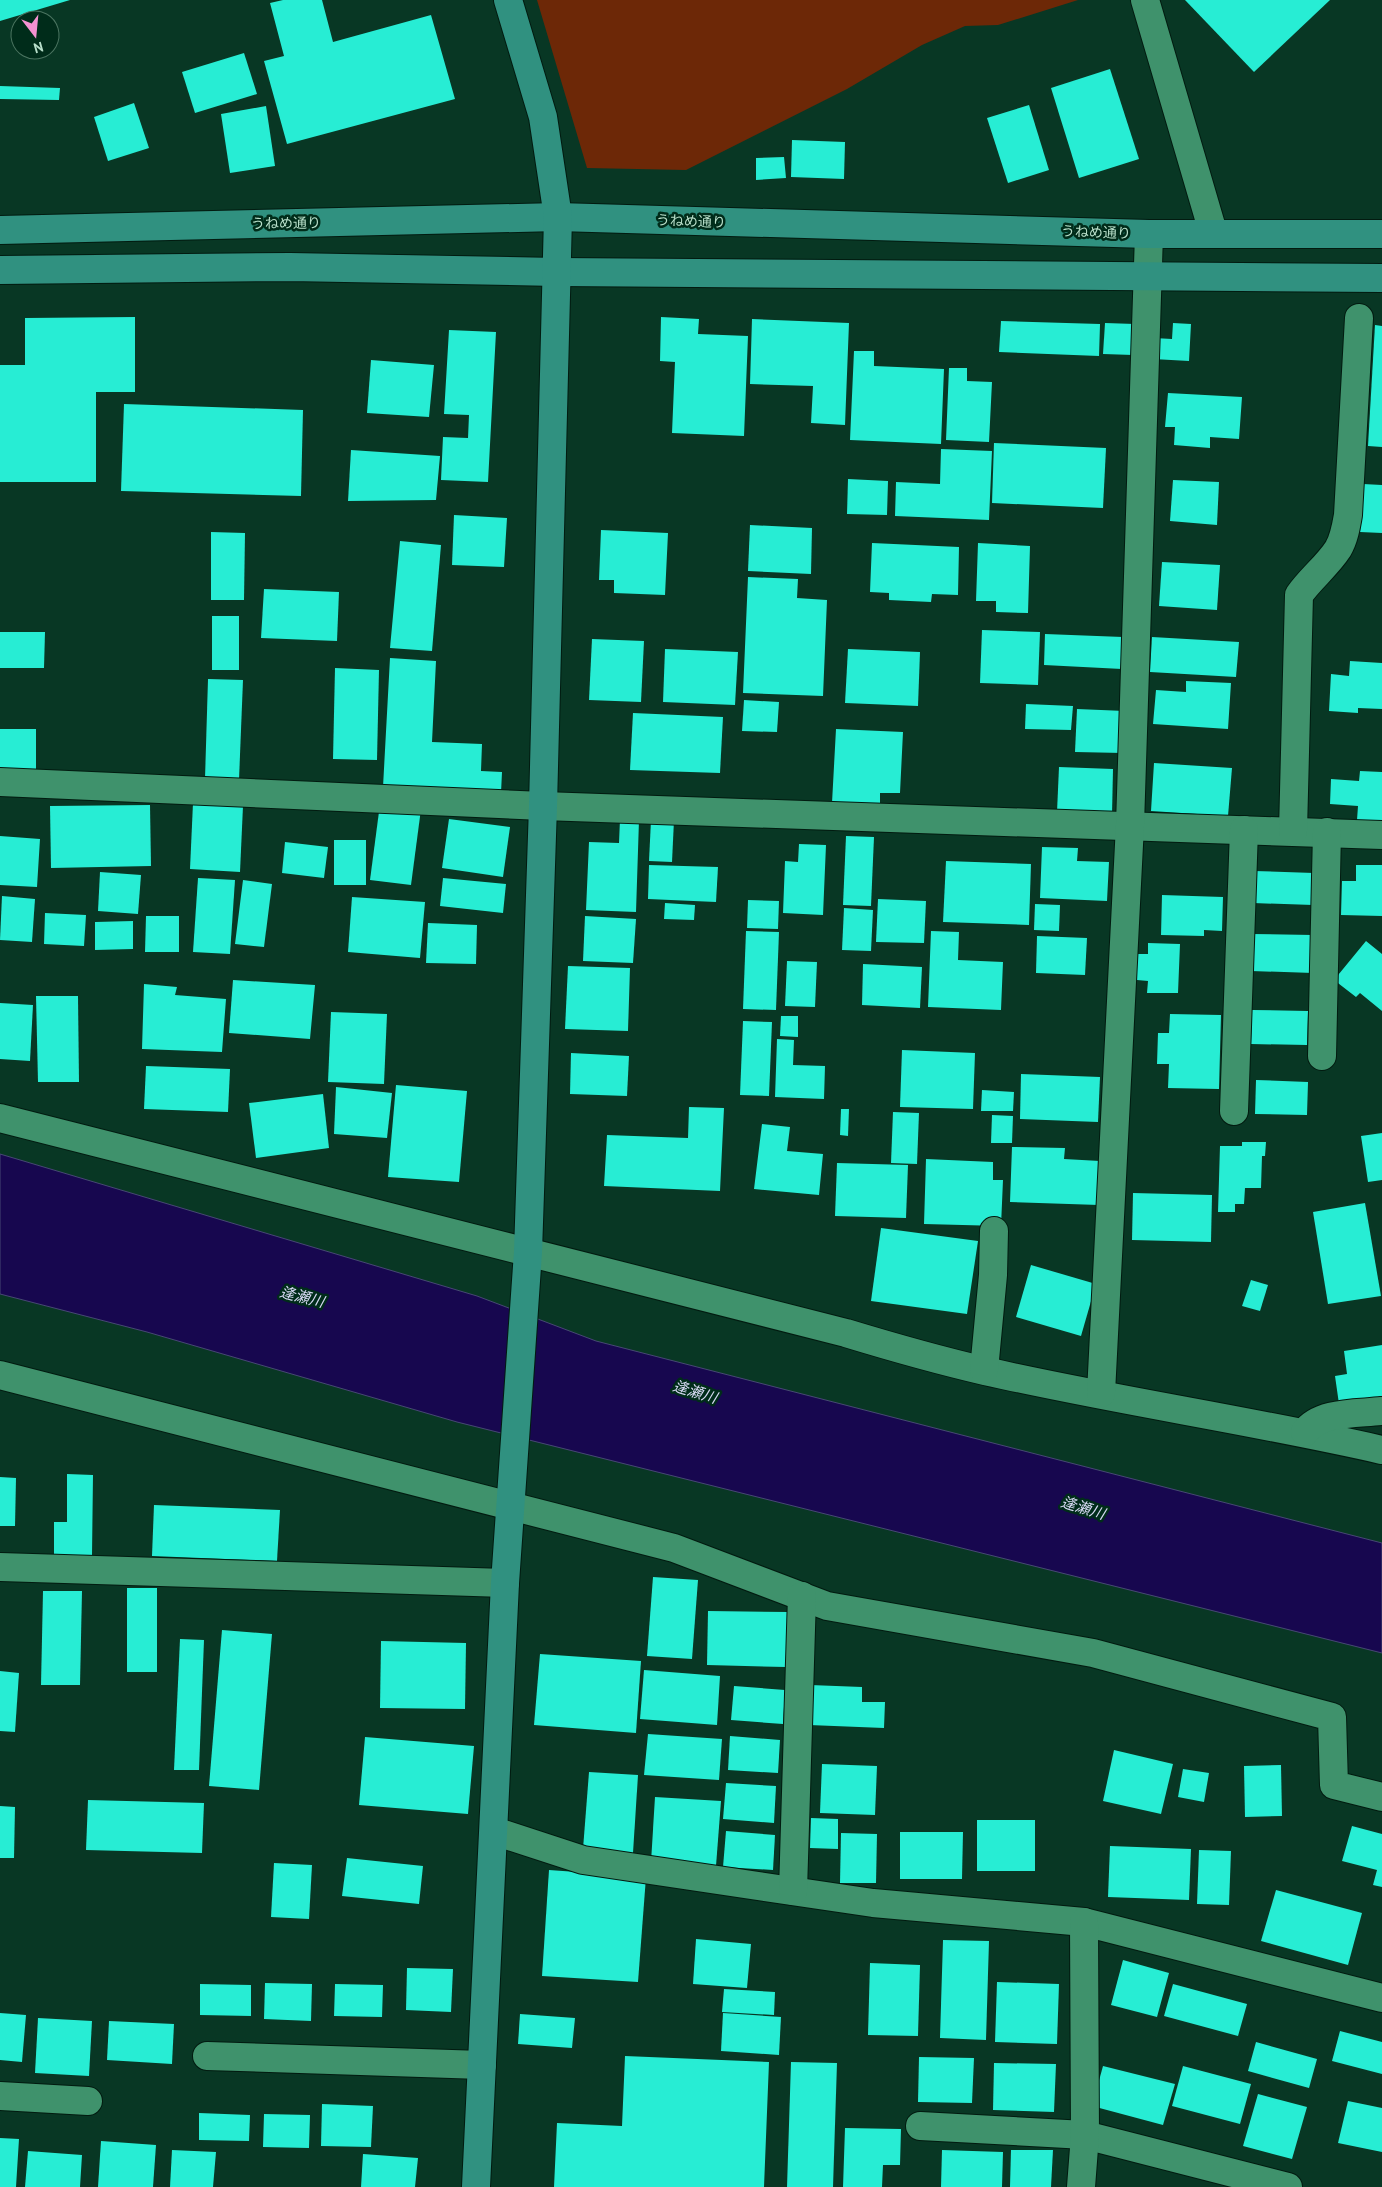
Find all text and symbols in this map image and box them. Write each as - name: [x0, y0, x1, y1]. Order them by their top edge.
- north arrow: [10, 10, 60, 60]
- text: N: [32, 38, 45, 57]
- street label: うねめ通り: [656, 211, 726, 231]
- street label: うねめ通り: [251, 213, 321, 233]
- street label: うねめ通り: [1061, 222, 1131, 242]
- water label: 逢瀬川: [278, 1282, 328, 1312]
- water label: 逢瀬川: [671, 1376, 721, 1408]
- water label: 逢瀬川: [1059, 1492, 1109, 1524]

